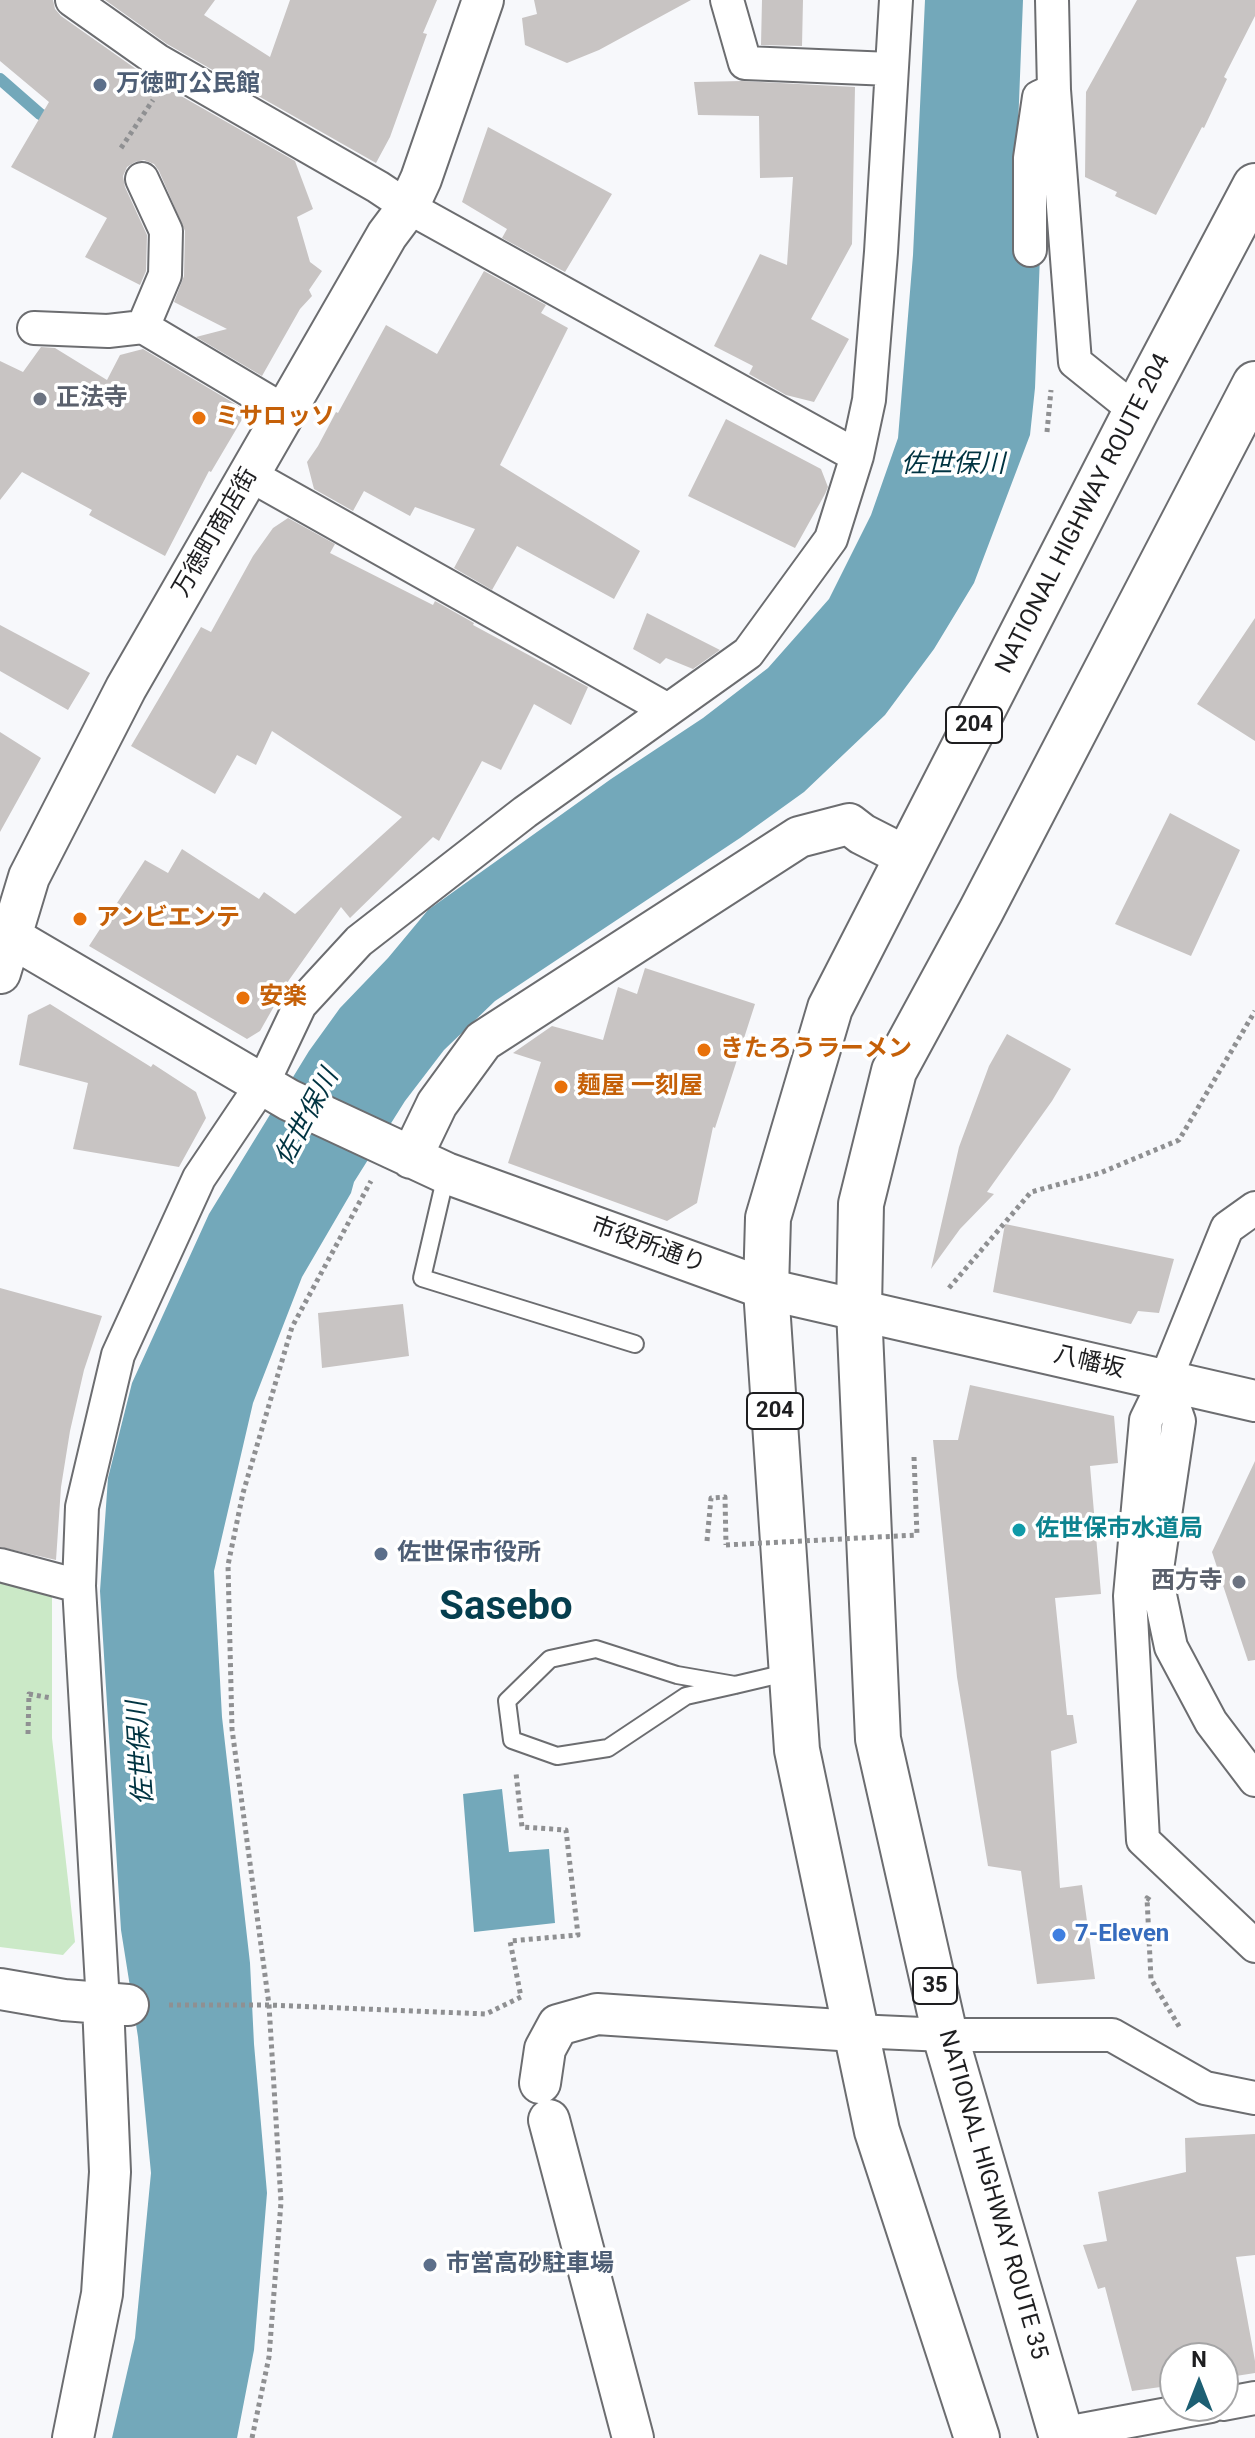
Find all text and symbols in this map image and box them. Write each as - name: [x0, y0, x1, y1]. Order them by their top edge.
- place label: 万徳町公民館: [116, 71, 260, 99]
- marker: 万徳町公民館: [91, 76, 109, 94]
- street label: NATIONAL HIGHWAY ROUTE 204: [991, 349, 1177, 679]
- place label: 正法寺: [56, 385, 128, 413]
- marker: 正法寺: [31, 390, 49, 408]
- place label: ミサロッソ: [215, 404, 335, 432]
- marker: ミサロッソ: [190, 409, 208, 427]
- water label: 佐世保川: [901, 449, 1005, 481]
- street label: 万徳町商店街: [168, 463, 264, 603]
- road number: 204: [946, 707, 1002, 743]
- place label: アンビエンテ: [96, 905, 240, 933]
- marker: アンビエンテ: [71, 910, 89, 928]
- place label: 安楽: [259, 984, 307, 1012]
- marker: 安楽: [234, 989, 252, 1007]
- place label: きたろうラーメン: [720, 1036, 912, 1064]
- marker: きたろうラーメン: [695, 1041, 713, 1059]
- water label: 佐世保川: [270, 1065, 346, 1171]
- place label: 麺屋 一刻屋: [577, 1073, 703, 1101]
- marker: 麺屋 一刻屋: [552, 1078, 570, 1096]
- street label: 市役所通り: [587, 1212, 709, 1280]
- street label: 八幡坂: [1051, 1341, 1127, 1385]
- road number: 204: [747, 1393, 803, 1429]
- place label: 佐世保市水道局: [1035, 1516, 1203, 1544]
- marker: 佐世保市水道局: [1010, 1521, 1028, 1539]
- place label: 佐世保市役所: [397, 1540, 541, 1568]
- marker: 佐世保市役所: [372, 1545, 390, 1563]
- place label: 西方寺: [1151, 1568, 1223, 1596]
- marker: 西方寺: [1230, 1573, 1248, 1591]
- district label: Sasebo: [439, 1585, 573, 1633]
- water label: 佐世保川: [123, 1700, 161, 1806]
- place label: 7-Eleven: [1075, 1921, 1169, 1949]
- marker: 7-Eleven: [1050, 1926, 1068, 1944]
- road number: 35: [913, 1968, 957, 2004]
- street label: NATIONAL HIGHWAY ROUTE 35: [931, 2027, 1053, 2363]
- place label: 市営高砂駐車場: [446, 2251, 614, 2279]
- marker: 市営高砂駐車場: [421, 2256, 439, 2274]
- north arrow: [1159, 2342, 1239, 2422]
- text: N: [1191, 2347, 1207, 2372]

